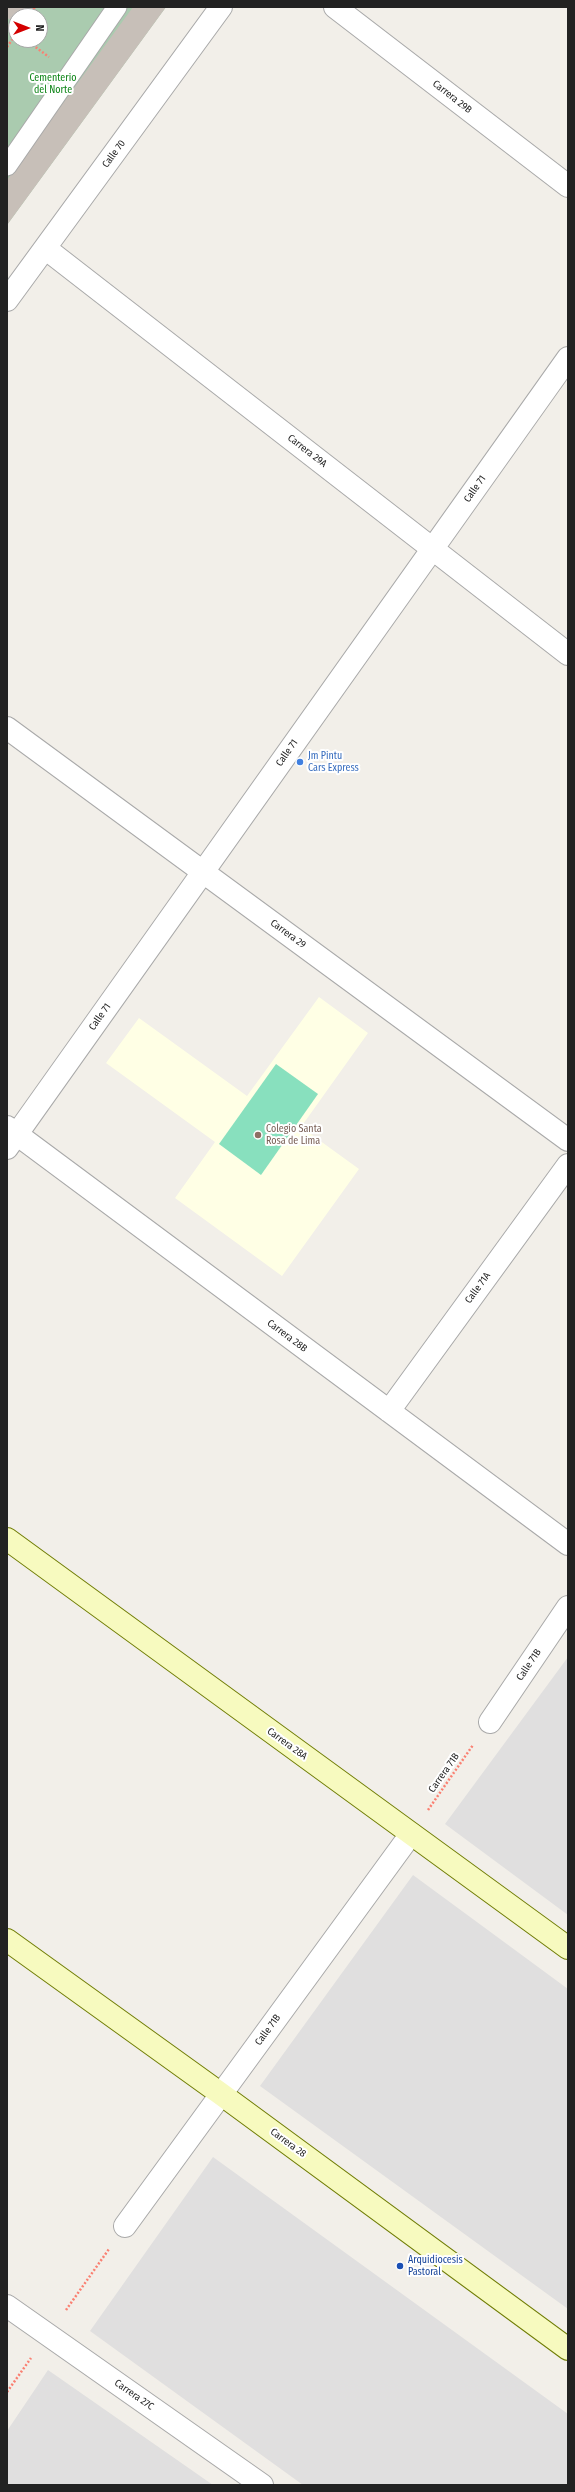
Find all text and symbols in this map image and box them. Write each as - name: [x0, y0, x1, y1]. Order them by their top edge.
- north arrow: [8, 8, 48, 48]
- text: N: [33, 25, 46, 31]
- park label: Cementerio del Norte: [29, 72, 77, 96]
- street label: Carrera 29B: [430, 78, 474, 116]
- street label: Calle 70: [100, 138, 128, 170]
- street label: Carrera 29A: [285, 432, 329, 470]
- street label: Calle 71: [461, 473, 489, 505]
- street label: Calle 71: [273, 737, 301, 769]
- place label: Jm Pintu Cars Express: [308, 750, 359, 774]
- marker: Jm Pintu Cars Express: [295, 757, 305, 767]
- street label: Carrera 29: [268, 917, 308, 951]
- street label: Calle 71: [86, 1001, 114, 1033]
- place label: Colegio Santa Rosa de Lima: [266, 1123, 322, 1146]
- marker: Colegio Santa Rosa de Lima: [253, 1130, 263, 1140]
- street label: Calle 71A: [463, 1270, 493, 1306]
- street label: Carrera 28B: [265, 1317, 309, 1355]
- street label: Calle 71B: [514, 1647, 544, 1683]
- street label: Carrera 28A: [265, 1725, 309, 1763]
- street label: Carrera 71B: [426, 1751, 462, 1795]
- street label: Calle 71B: [253, 2012, 283, 2048]
- street label: Carrera 28: [268, 2126, 308, 2160]
- place label: Arquidiocesis Pastoral: [408, 2254, 463, 2278]
- marker: Arquidiocesis Pastoral: [395, 2261, 405, 2271]
- street label: Carrera 27C: [112, 2377, 156, 2413]

